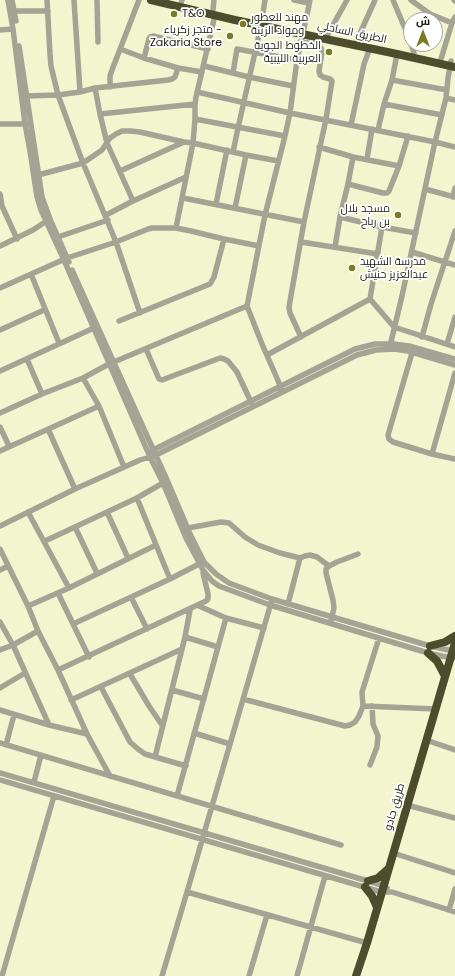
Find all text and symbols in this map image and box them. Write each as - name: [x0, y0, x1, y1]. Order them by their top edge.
- place label: T&O: [182, 7, 205, 21]
- marker: T&O: [169, 9, 179, 19]
- place label: مهند للعطور ومواد الزينة: [251, 11, 308, 37]
- north arrow: [403, 12, 443, 52]
- text: ش: [416, 13, 430, 29]
- marker: مهند للعطور ومواد الزينة: [238, 19, 248, 29]
- street label: الطريق الساحلي: [316, 19, 388, 47]
- place label: متجر زكرياء - Zakaria Store: [150, 23, 222, 49]
- marker: متجر زكرياء - Zakaria Store: [225, 31, 235, 41]
- place label: الخطوط الجوية العربية الليبية: [254, 39, 321, 65]
- marker: الخطوط الجوية العربية الليبية: [324, 47, 334, 57]
- place label: مسجد بلال بن رباح: [340, 202, 390, 228]
- marker: مسجد بلال بن رباح: [393, 210, 403, 220]
- place label: مدرسة الشهيد عبدالعزيز حنيش: [360, 255, 428, 281]
- marker: مدرسة الشهيد عبدالعزيز حنيش: [347, 263, 357, 273]
- street label: طريق جادو: [382, 782, 408, 832]

